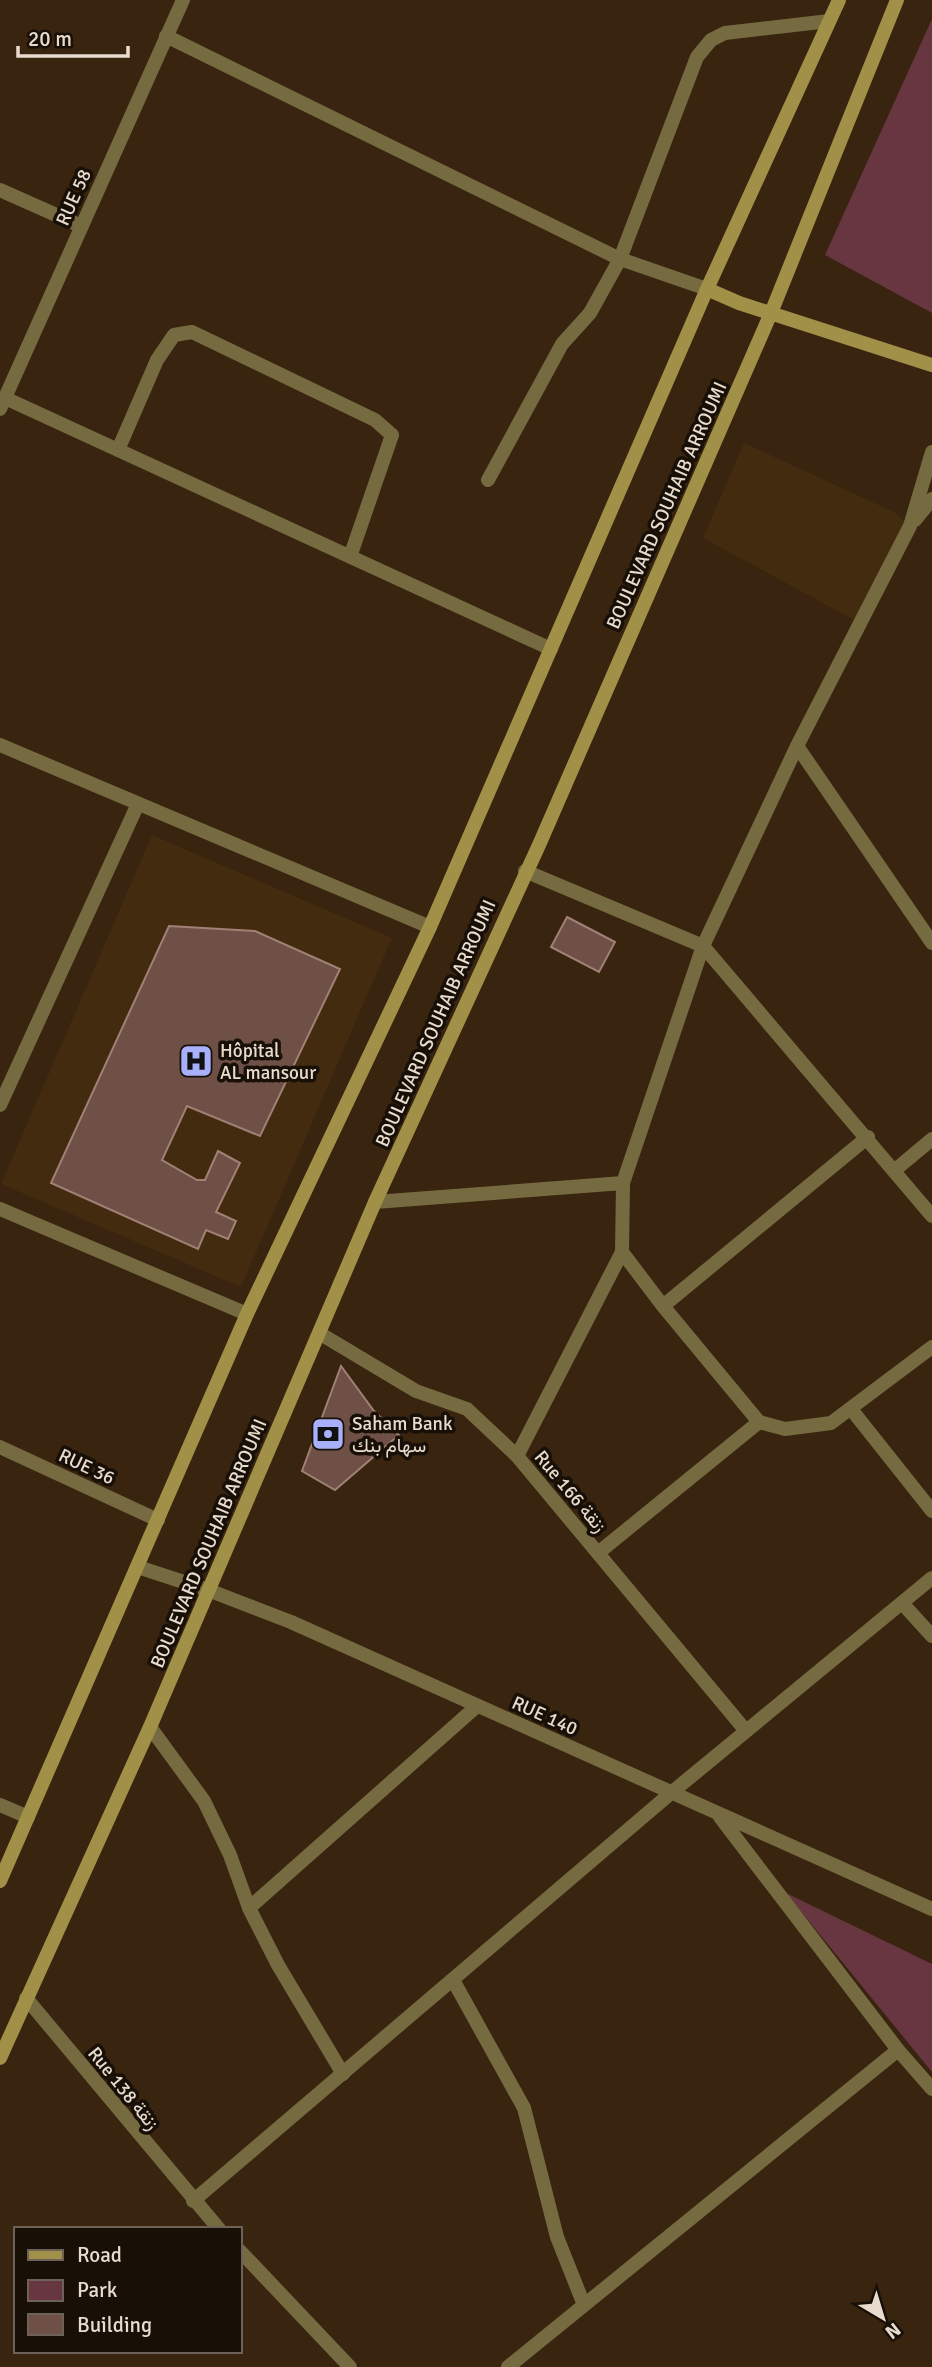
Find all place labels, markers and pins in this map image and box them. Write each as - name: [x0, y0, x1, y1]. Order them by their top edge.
- place label: Hôpital AL mansour: [220, 1039, 316, 1085]
- hospital icon: Hôpital AL mansour: [177, 1042, 215, 1080]
- place label: Saham Bank سهام بنك: [352, 1412, 453, 1458]
- bank icon: Saham Bank سهام بنك: [309, 1415, 347, 1453]

